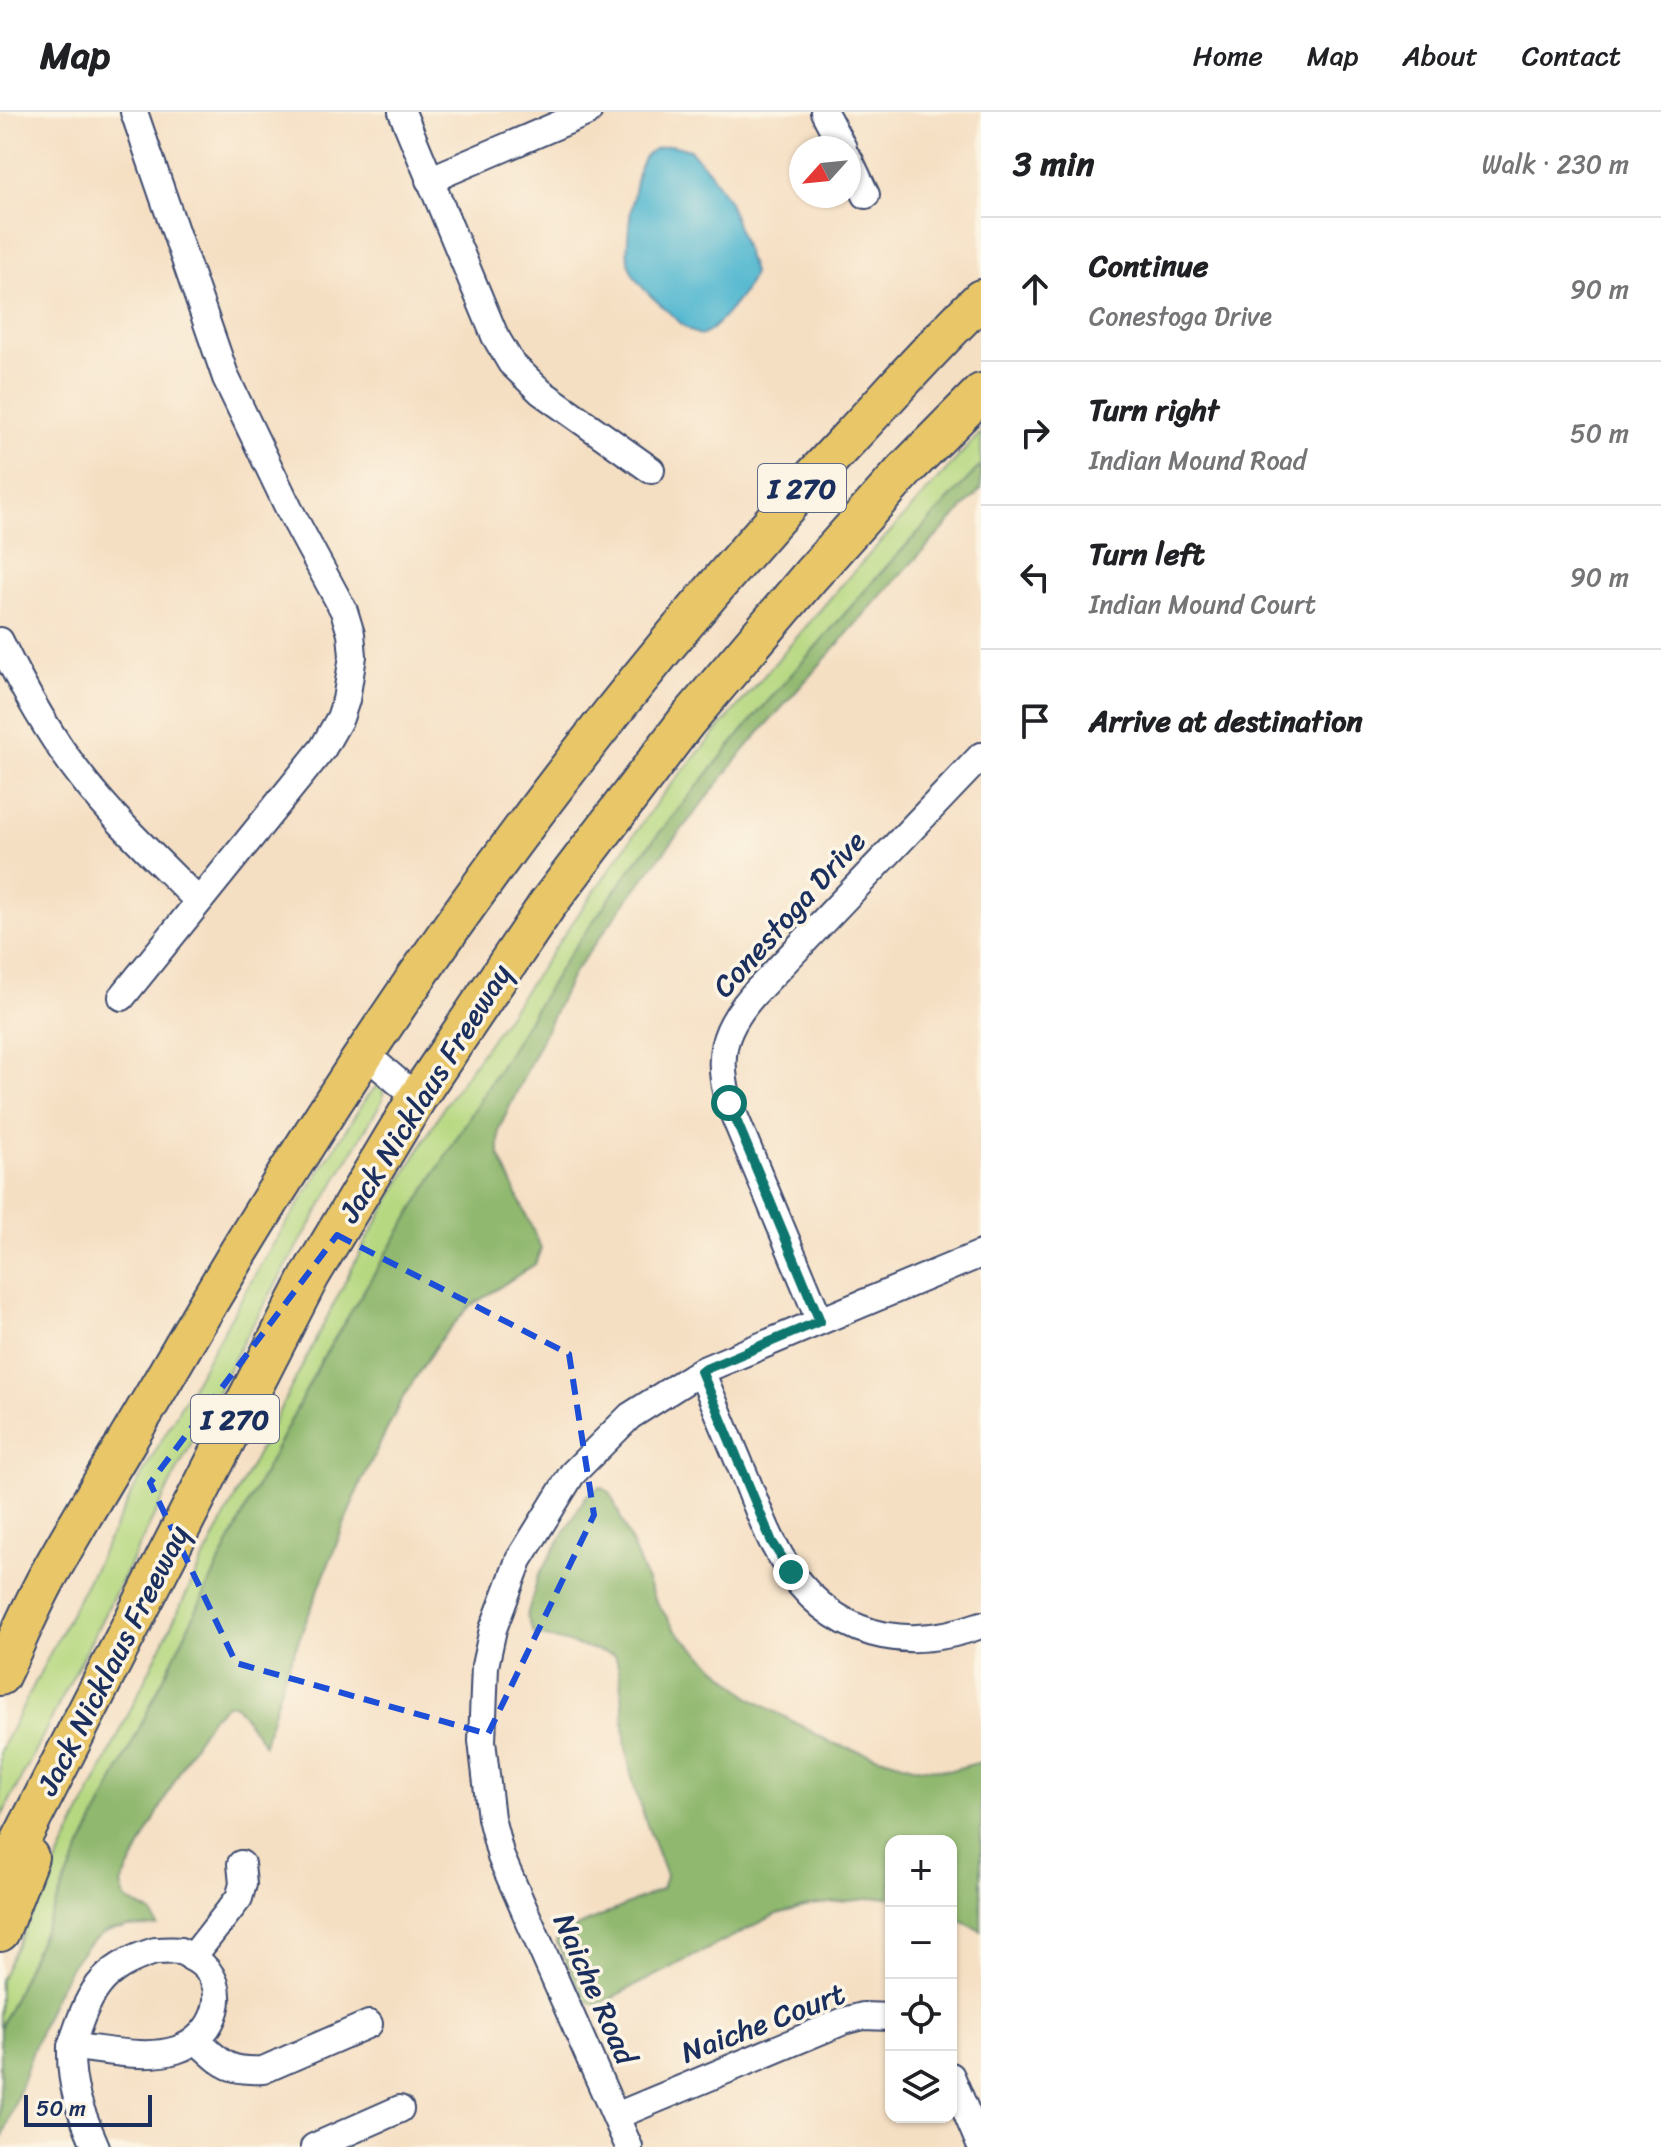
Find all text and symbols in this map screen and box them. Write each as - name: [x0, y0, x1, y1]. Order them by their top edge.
- text: Map: [40, 22, 110, 89]
- text: Home: [1193, 31, 1263, 80]
- text: Map: [1307, 31, 1358, 80]
- text: About: [1402, 31, 1478, 80]
- text: Contact: [1522, 31, 1621, 80]
- text: 3 min: [1013, 134, 1094, 194]
- north arrow: [789, 136, 861, 208]
- text: Walk · 230 m: [1482, 141, 1629, 187]
- text: Continue: [1089, 239, 1208, 293]
- text: 90 m: [1570, 266, 1629, 312]
- icon: ahead: [1013, 267, 1057, 311]
- text: Conestoga Drive: [1089, 293, 1272, 339]
- text: Turn right: [1089, 383, 1219, 437]
- text: 50 m: [1570, 410, 1629, 456]
- icon: right: [1013, 411, 1057, 455]
- text: Indian Mound Road: [1089, 437, 1306, 483]
- road number: I 270: [758, 464, 846, 512]
- text: Turn left: [1089, 527, 1205, 581]
- text: 90 m: [1570, 554, 1629, 600]
- icon: left: [1013, 555, 1057, 599]
- text: Indian Mound Court: [1089, 581, 1316, 627]
- text: Arrive at destination: [1089, 694, 1363, 748]
- icon: arrive: [1013, 699, 1057, 743]
- street label: Conestoga Drive: [698, 817, 880, 1011]
- street label: Jack Nicklaus Freeway: [323, 952, 527, 1234]
- route start: [711, 1085, 747, 1121]
- road number: I 270: [191, 1395, 279, 1443]
- street label: Jack Nicklaus Freeway: [21, 1515, 205, 1806]
- route end: [773, 1554, 809, 1590]
- map controls: [885, 1835, 957, 2123]
- button: +: [885, 1835, 957, 1907]
- street label: Naiche Road: [538, 1904, 653, 2076]
- button: −: [885, 1907, 957, 1979]
- street label: Naiche Court: [673, 1967, 853, 2079]
- button: locate: [885, 1979, 957, 2051]
- button: layers: [885, 2051, 957, 2123]
- text: 50 m: [36, 2089, 86, 2128]
- scale bar: [24, 2091, 152, 2127]

